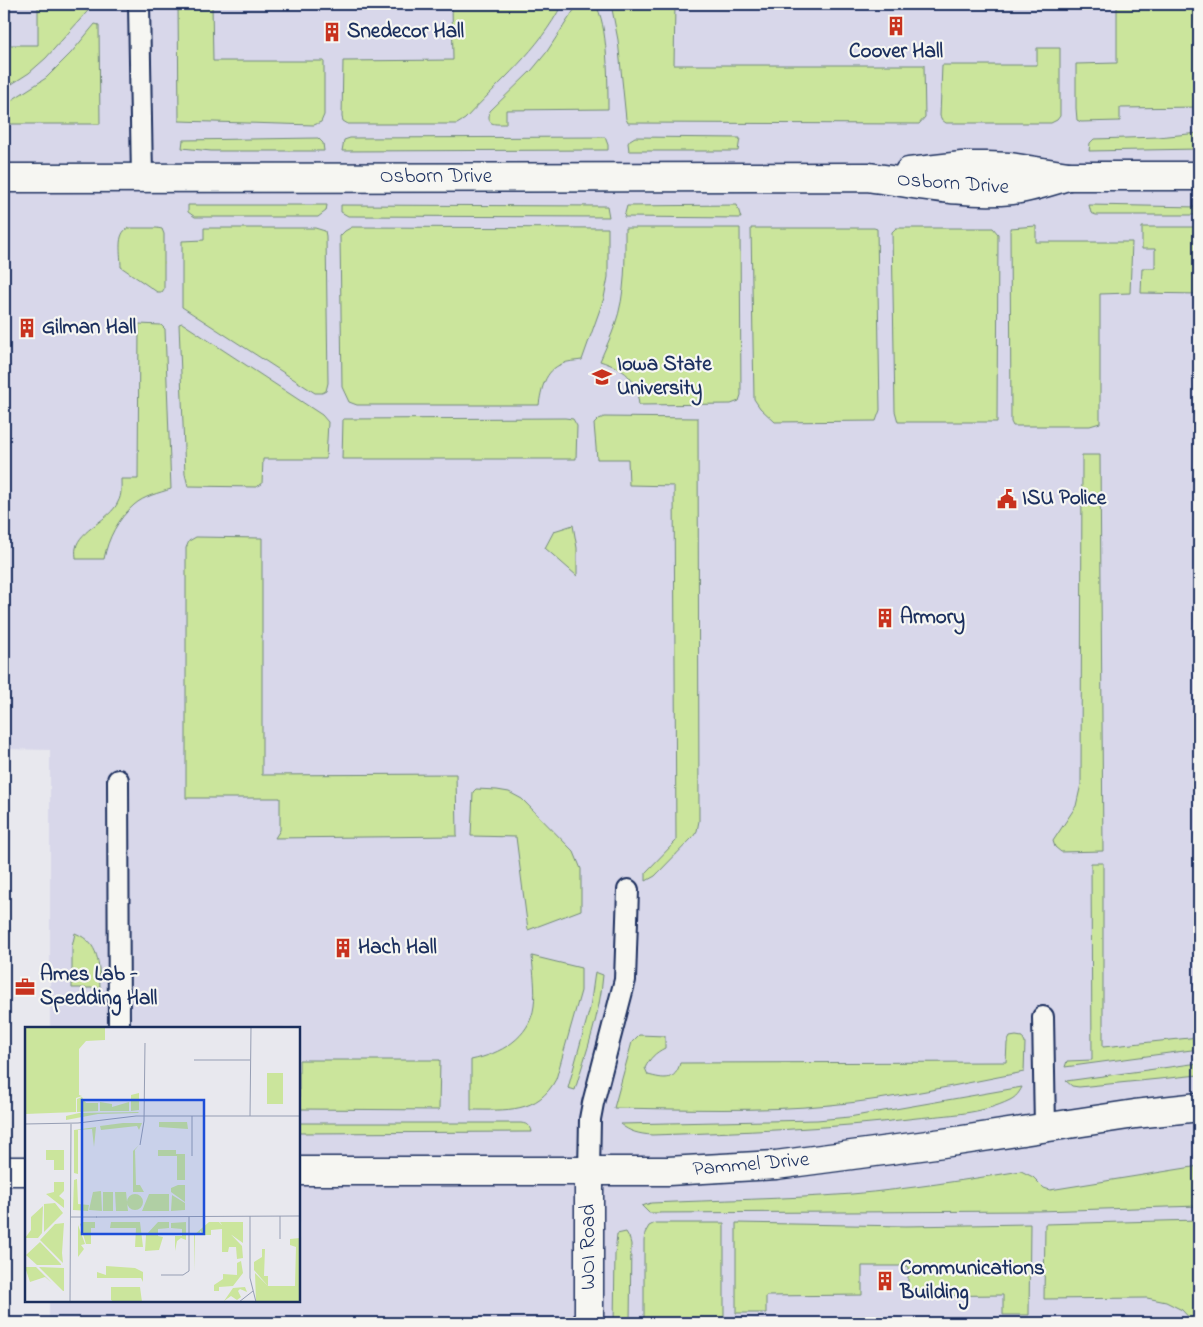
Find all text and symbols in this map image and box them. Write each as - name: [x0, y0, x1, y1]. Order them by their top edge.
- building icon: Coover Hall: [885, 15, 907, 37]
- place label: Snedecor Hall: [347, 17, 465, 47]
- building icon: Snedecor Hall: [321, 21, 343, 43]
- place label: Coover Hall: [849, 37, 943, 67]
- street label: Osborn Drive: [380, 162, 493, 192]
- street label: Osborn Drive: [896, 165, 1011, 203]
- place label: Gilman Hall: [42, 313, 137, 343]
- building icon: Gilman Hall: [16, 317, 38, 339]
- place label: Iowa State University: [617, 350, 712, 406]
- school or university icon: Iowa State University: [591, 366, 613, 388]
- place label: ISU Police: [1022, 484, 1107, 514]
- public building icon: ISU Police: [996, 488, 1018, 510]
- place label: Armory: [900, 603, 965, 635]
- building icon: Armory: [874, 607, 896, 629]
- place label: Hach Hall: [358, 933, 437, 963]
- building icon: Hach Hall: [332, 937, 354, 959]
- place label: Ames Lab - Spedding Hall: [40, 960, 158, 1016]
- office icon: Ames Lab - Spedding Hall: [14, 976, 36, 998]
- inset map: [25, 1027, 300, 1302]
- street label: Pammel Drive: [691, 1145, 811, 1185]
- street label: WOI Road: [574, 1204, 604, 1290]
- place label: Communications Building: [899, 1254, 1045, 1310]
- building icon: Communications Building: [874, 1270, 896, 1292]

